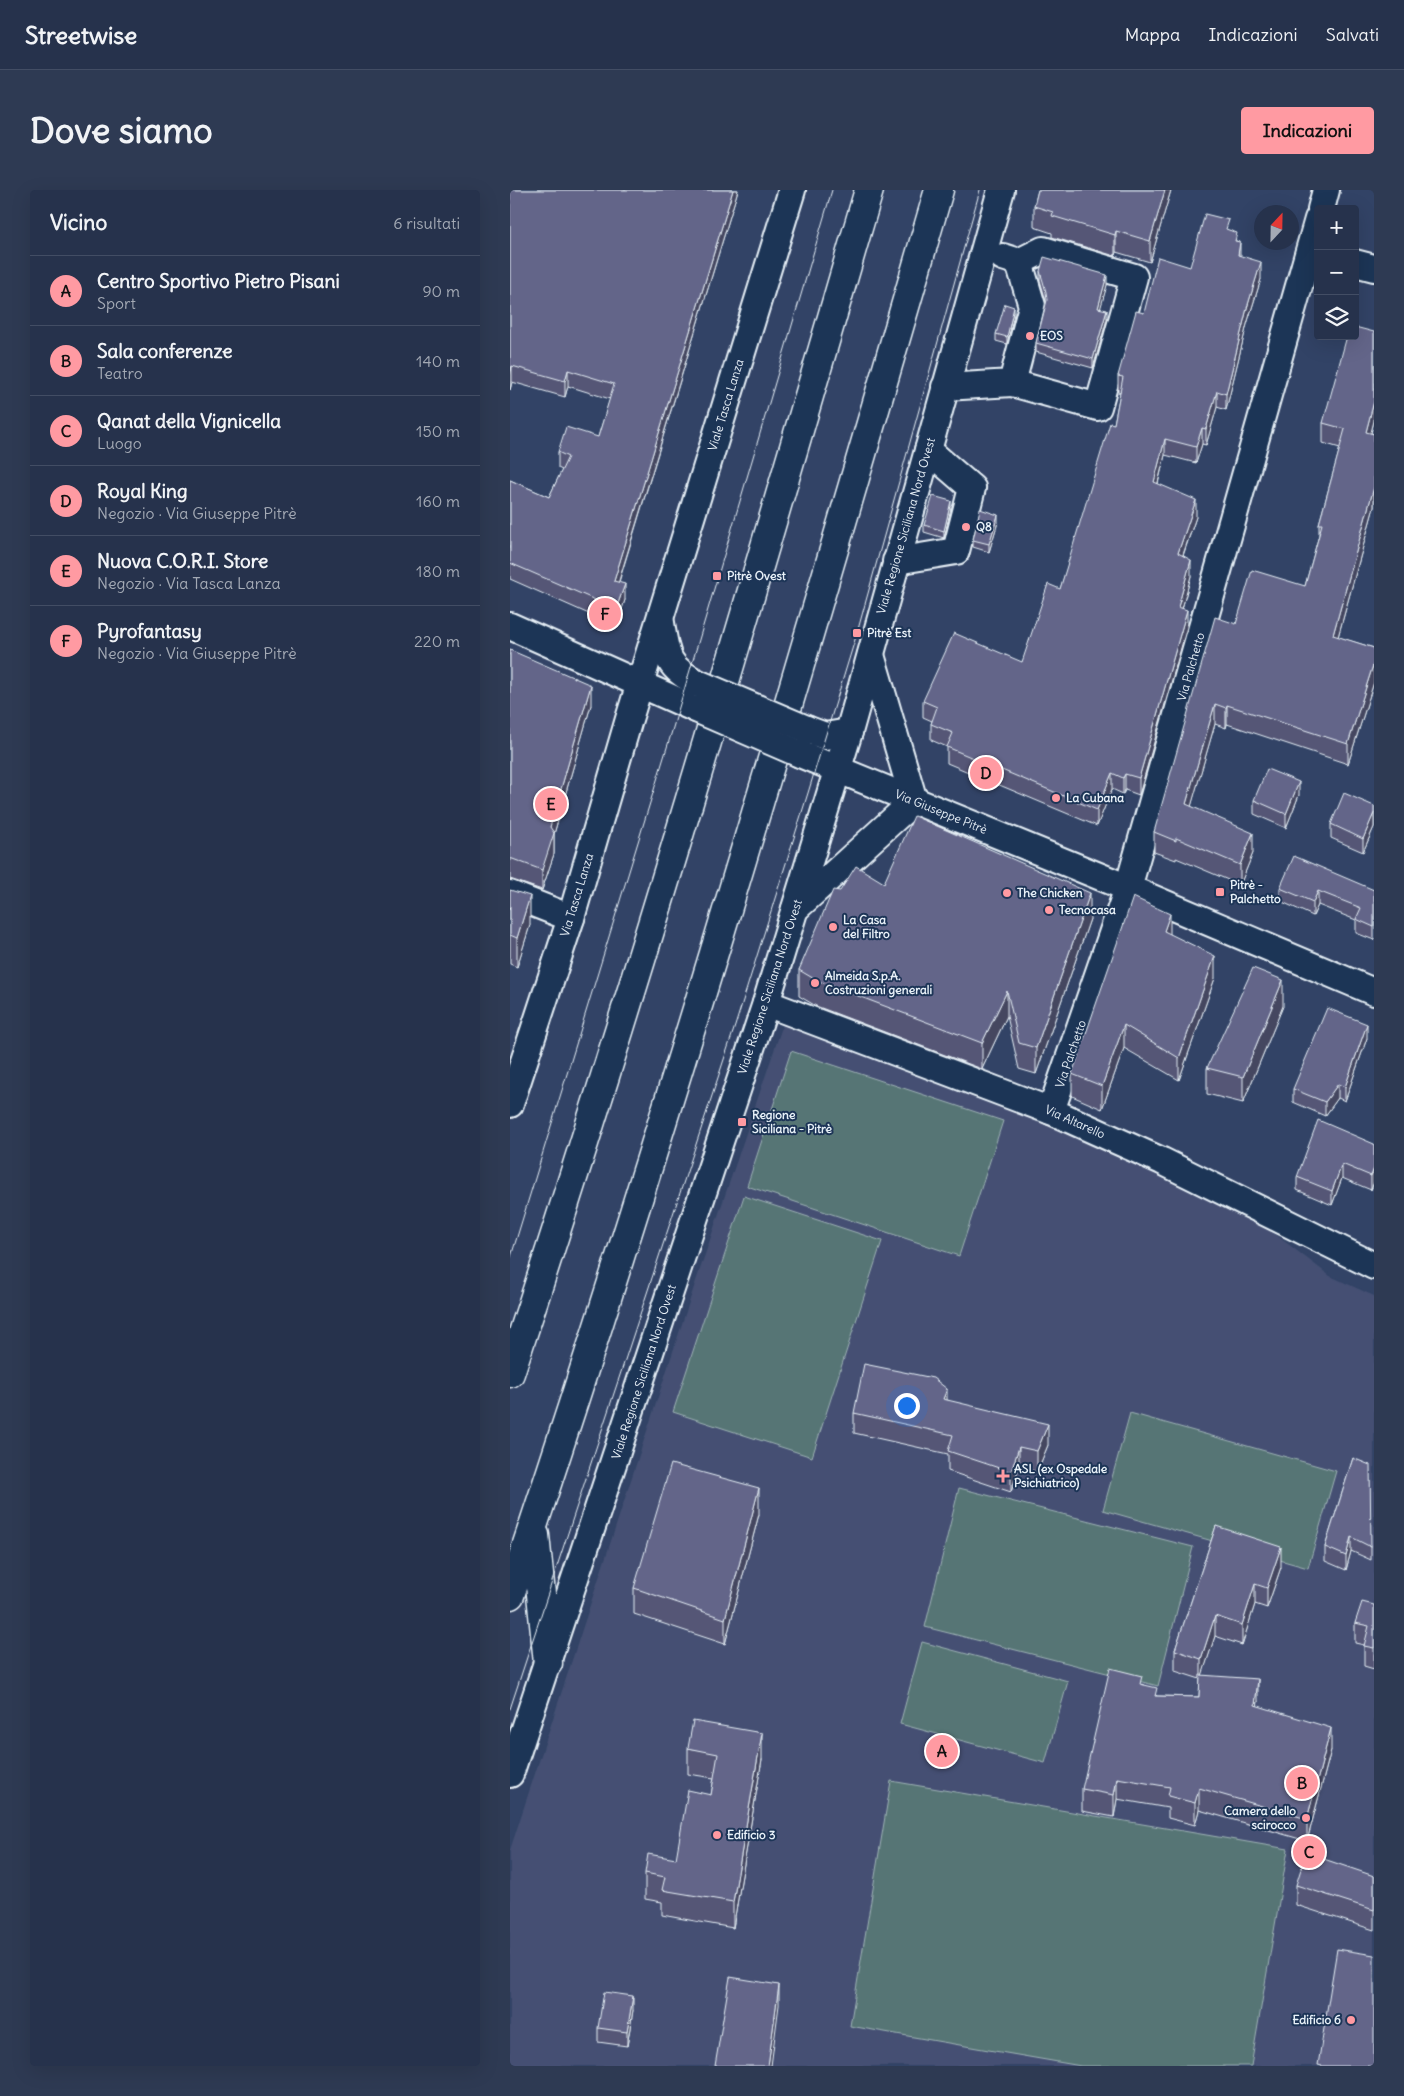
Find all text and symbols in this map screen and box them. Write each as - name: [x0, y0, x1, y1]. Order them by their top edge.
- text: Streetwise: [25, 20, 137, 50]
- text: Mappa: [1125, 23, 1180, 46]
- text: Indicazioni: [1208, 23, 1298, 46]
- text: Salvati: [1326, 23, 1379, 46]
- button: Indicazioni: [1241, 107, 1374, 154]
- text: Dove siamo: [30, 108, 213, 152]
- north arrow: [1254, 205, 1299, 250]
- map controls: [1314, 205, 1359, 340]
- button: +: [1314, 205, 1359, 250]
- text: Vicino: [50, 209, 107, 236]
- text: 6 risultati: [393, 213, 460, 233]
- button: −: [1314, 250, 1359, 295]
- text: Centro Sportivo Pietro Pisani: [97, 269, 340, 293]
- text: A: [61, 281, 71, 301]
- text: 90 m: [422, 281, 460, 301]
- text: Sport: [97, 293, 136, 313]
- button: layers: [1314, 295, 1359, 340]
- place label: EOS: [1040, 328, 1063, 343]
- marker: EOS: [1024, 330, 1036, 342]
- text: Sala conferenze: [97, 339, 233, 363]
- text: B: [61, 351, 71, 371]
- text: 140 m: [416, 351, 460, 371]
- street label: Viale Tasca Lanza: [704, 357, 747, 453]
- text: Teatro: [97, 363, 143, 383]
- text: Qanat della Vignicella: [97, 409, 281, 433]
- text: C: [61, 421, 71, 441]
- text: 150 m: [416, 421, 460, 441]
- text: Luogo: [97, 433, 142, 453]
- street label: Viale Regione Siciliana Nord Ovest: [873, 436, 938, 616]
- text: Royal King: [97, 479, 188, 503]
- text: D: [60, 491, 72, 511]
- text: 160 m: [416, 491, 460, 511]
- text: Negozio · Via Giuseppe Pitrè: [97, 503, 297, 523]
- place label: Q8: [976, 519, 992, 534]
- marker: Q8: [960, 521, 972, 533]
- text: Nuova C.O.R.I. Store: [97, 549, 268, 573]
- text: E: [61, 561, 71, 581]
- text: 180 m: [416, 561, 460, 581]
- place label: Pitrè Ovest: [727, 568, 787, 583]
- marker: Pitrè Ovest: [711, 570, 723, 582]
- text: Negozio · Via Tasca Lanza: [97, 573, 281, 593]
- pin: F: [589, 595, 621, 633]
- text: Pyrofantasy: [97, 619, 202, 643]
- place label: Pitrè Est: [867, 625, 912, 640]
- marker: Pitrè Est: [851, 627, 863, 639]
- text: F: [61, 631, 71, 651]
- text: 220 m: [414, 631, 460, 651]
- street label: Via Palchetto: [1174, 631, 1208, 703]
- text: Negozio · Via Giuseppe Pitrè: [97, 643, 297, 663]
- pin: D: [970, 754, 1002, 792]
- pin: E: [535, 785, 567, 823]
- street label: Via Giuseppe Pitrè: [893, 786, 989, 837]
- place label: La Cubana: [1066, 790, 1124, 805]
- marker: La Cubana: [1050, 792, 1062, 804]
- street label: Via Tasca Lanza: [557, 851, 596, 938]
- place label: Pitrè - Palchetto: [1230, 877, 1281, 906]
- place label: The Chicken: [1017, 885, 1083, 900]
- marker: Pitrè - Palchetto: [1214, 886, 1226, 898]
- marker: The Chicken: [1001, 887, 1013, 899]
- street label: Viale Regione Siciliana Nord Ovest: [734, 897, 805, 1076]
- place label: Tecnocasa: [1059, 902, 1116, 917]
- marker: Tecnocasa: [1043, 904, 1055, 916]
- place label: La Casa del Filtro: [843, 912, 890, 941]
- marker: La Casa del Filtro: [827, 921, 839, 933]
- place label: Almeida S.p.A. Costruzioni generali: [825, 968, 932, 998]
- marker: Almeida S.p.A. Costruzioni generali: [809, 977, 821, 989]
- street label: Via Palchetto: [1052, 1018, 1089, 1090]
- street label: Via Altarello: [1043, 1102, 1108, 1142]
- place label: Regione Siciliana - Pitrè: [752, 1107, 833, 1136]
- marker: Regione Siciliana - Pitrè: [736, 1116, 748, 1128]
- street label: Viale Regione Siciliana Nord Ovest: [608, 1282, 679, 1461]
- your location: [894, 1393, 920, 1419]
- place label: ASL (ex Ospedale Psichiatrico): [1014, 1461, 1108, 1491]
- marker: ASL (ex Ospedale Psichiatrico): [996, 1469, 1010, 1483]
- pin: A: [926, 1732, 958, 1770]
- pin: B: [1286, 1764, 1318, 1802]
- place label: Camera dello scirocco: [1224, 1803, 1296, 1832]
- marker: Camera dello scirocco: [1300, 1812, 1312, 1824]
- place label: Edificio 3: [727, 1827, 776, 1842]
- marker: Edificio 3: [711, 1829, 723, 1841]
- pin: C: [1293, 1833, 1325, 1871]
- place label: Edificio 6: [1292, 2012, 1341, 2027]
- marker: Edificio 6: [1345, 2014, 1357, 2026]

